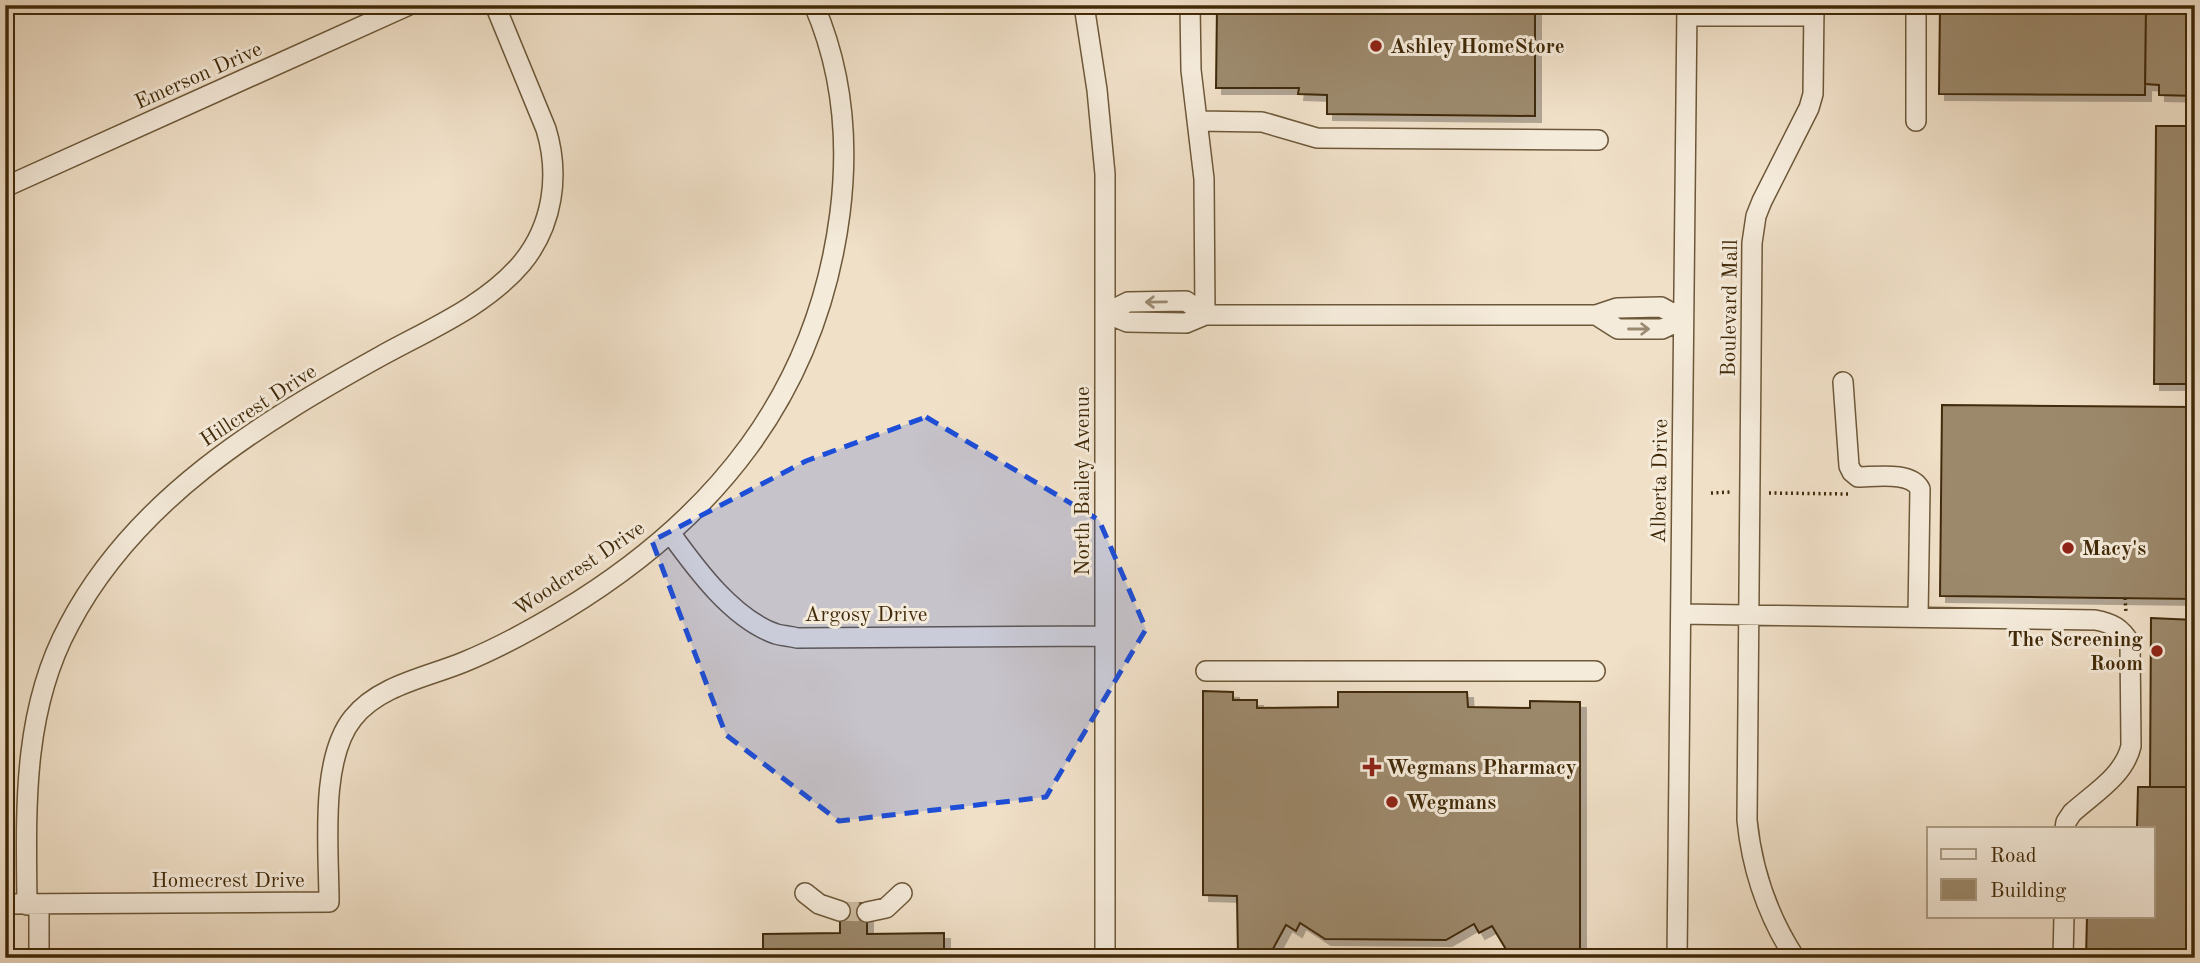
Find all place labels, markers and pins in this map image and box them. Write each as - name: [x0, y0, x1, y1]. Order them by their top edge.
- place label: Ashley HomeStore: [1390, 37, 1565, 58]
- marker: Ashley HomeStore: [1368, 38, 1384, 54]
- place label: Macy's: [2082, 539, 2146, 560]
- marker: Macy's: [2060, 540, 2076, 556]
- place label: The Screening Room: [2007, 630, 2143, 675]
- marker: The Screening Room: [2149, 643, 2165, 659]
- place label: Wegmans Pharmacy: [1386, 758, 1577, 779]
- marker: Wegmans Pharmacy: [1364, 759, 1380, 775]
- place label: Wegmans: [1406, 793, 1496, 814]
- marker: Wegmans: [1384, 794, 1400, 810]

